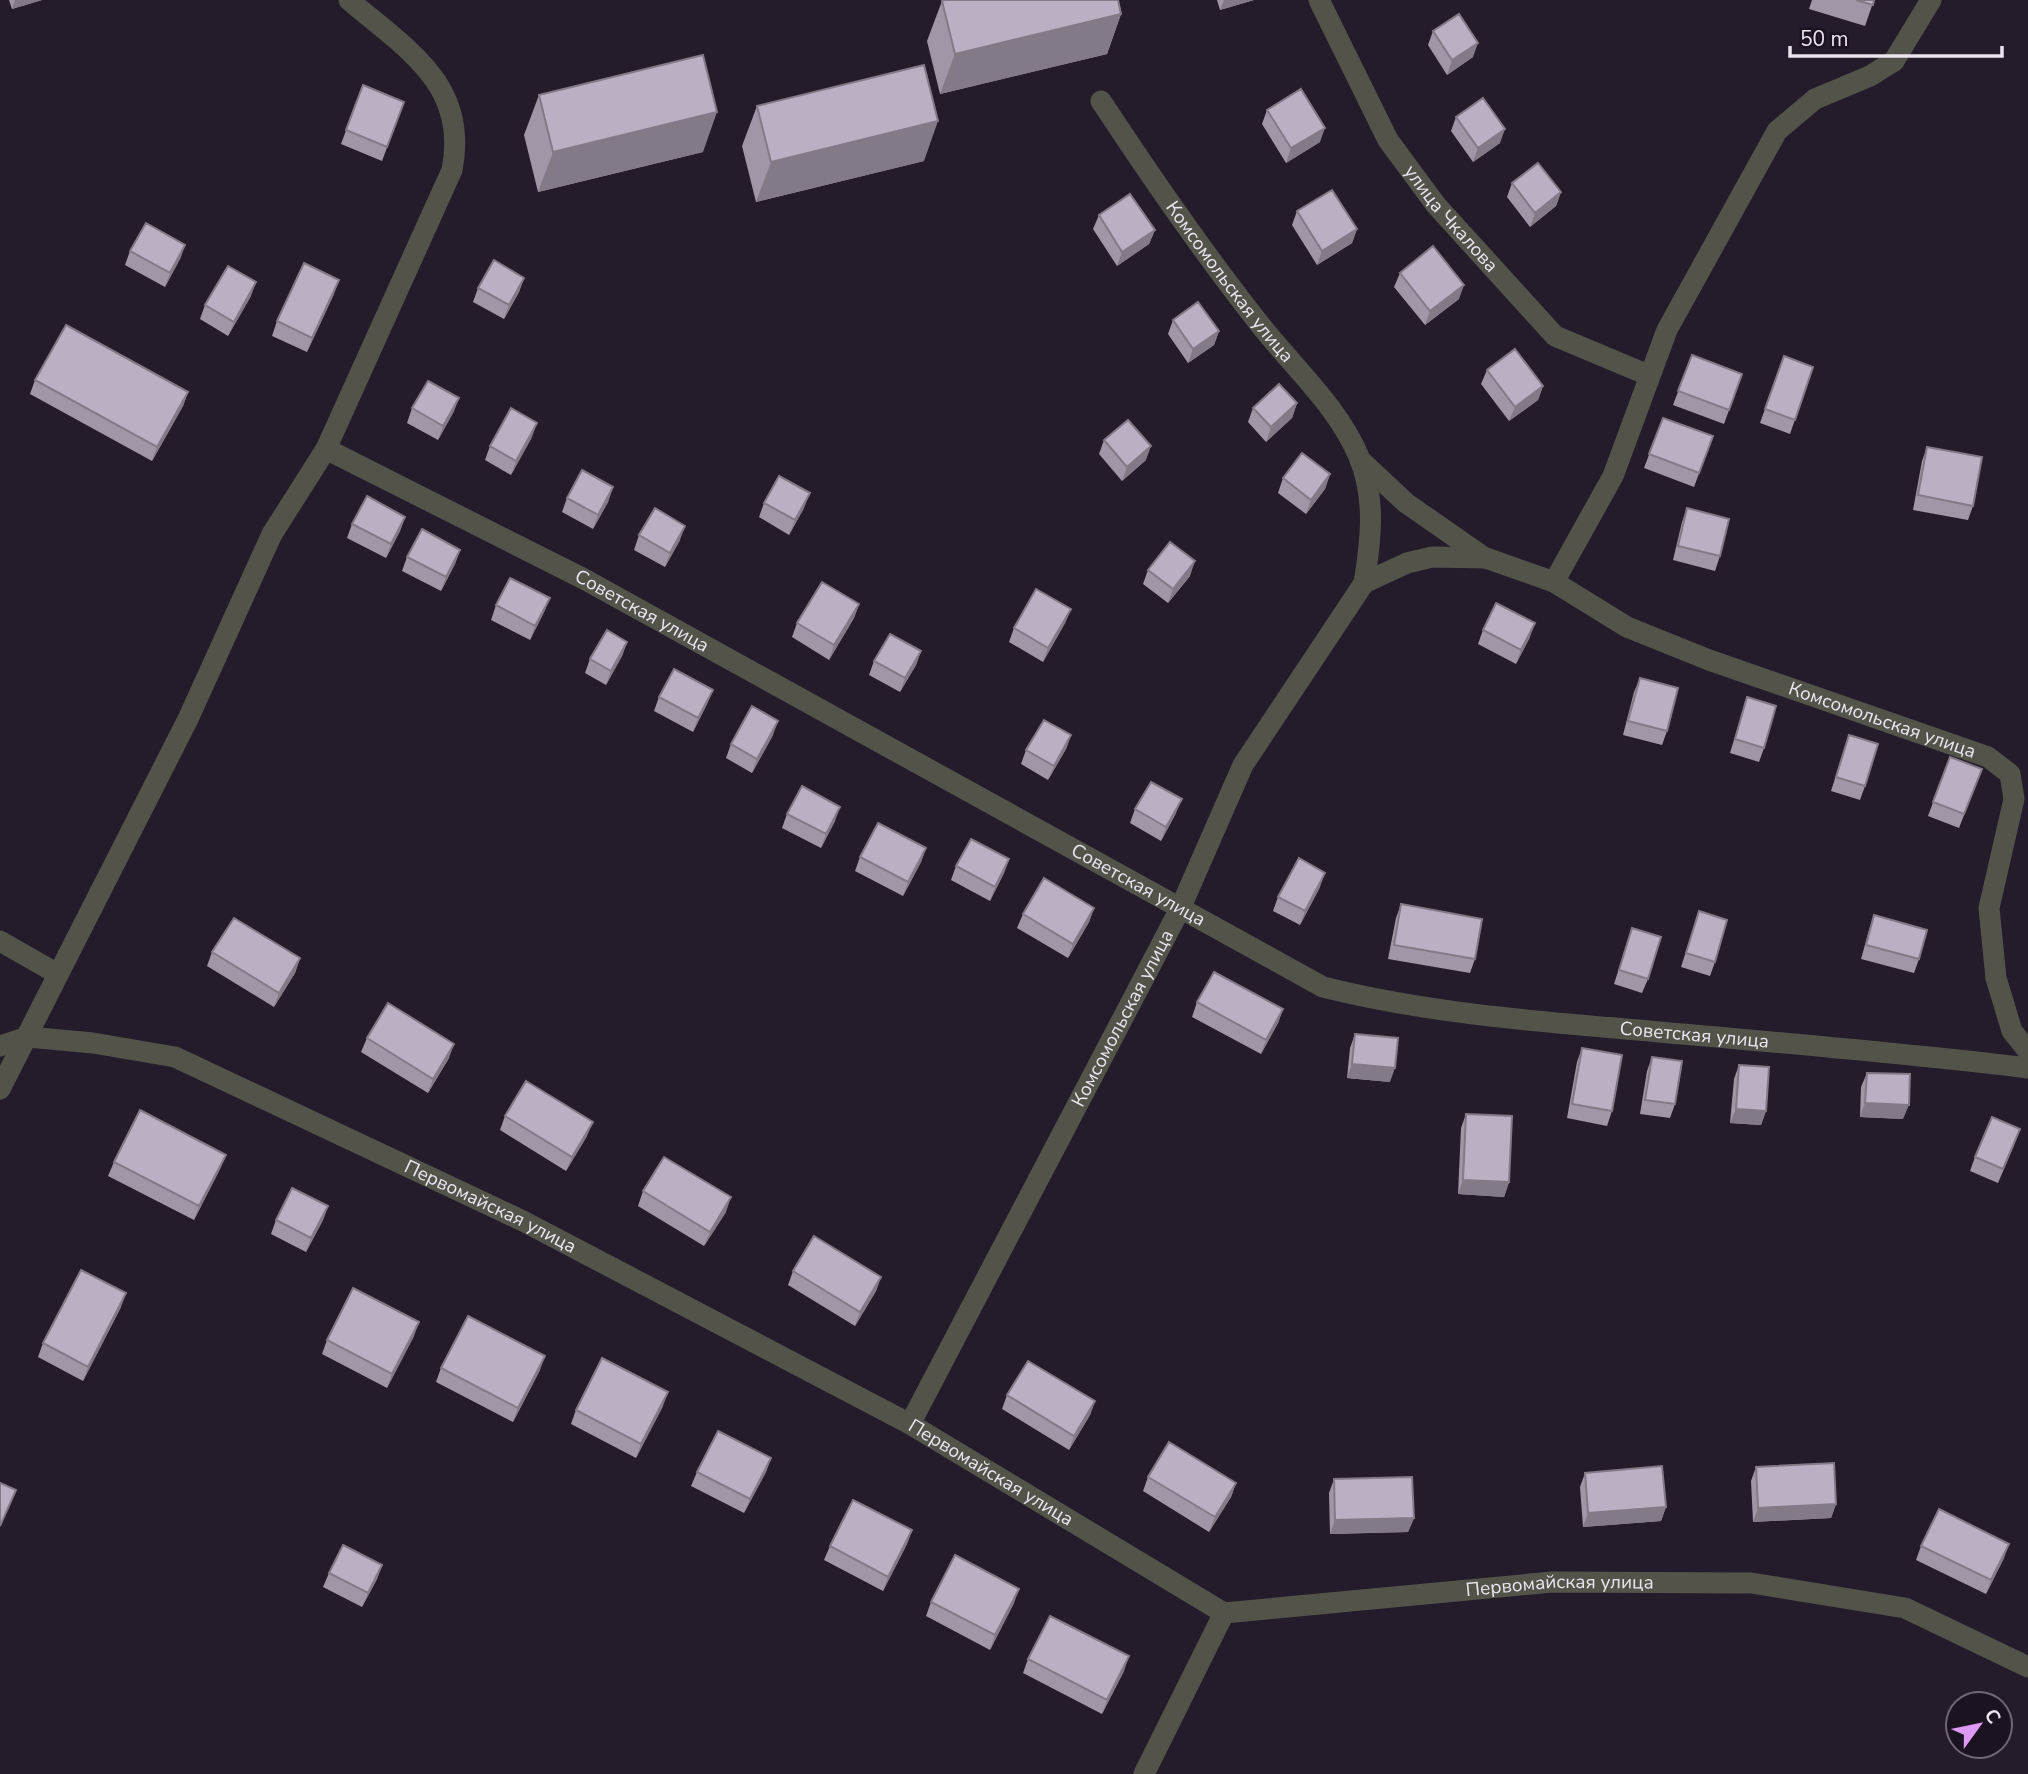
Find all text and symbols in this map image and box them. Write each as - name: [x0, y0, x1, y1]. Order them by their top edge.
- scale bar: [1790, 14, 2002, 58]
- text: 50 m: [1800, 25, 1849, 53]
- street label: улица Чкалова: [1398, 160, 1504, 278]
- street label: Комсомольская улица: [1160, 196, 1299, 368]
- street label: Советская улица: [570, 563, 714, 659]
- street label: Комсомольская улица: [1785, 676, 1979, 765]
- street label: Советская улица: [1066, 837, 1210, 933]
- street label: Комсомольская улица: [1065, 925, 1180, 1112]
- street label: Советская улица: [1619, 1016, 1770, 1055]
- street label: Первомайская улица: [400, 1154, 581, 1260]
- street label: Первомайская улица: [903, 1413, 1078, 1532]
- street label: Первомайская улица: [1464, 1569, 1654, 1603]
- north arrow: [1944, 1690, 2014, 1760]
- text: С: [1978, 1704, 2007, 1729]

